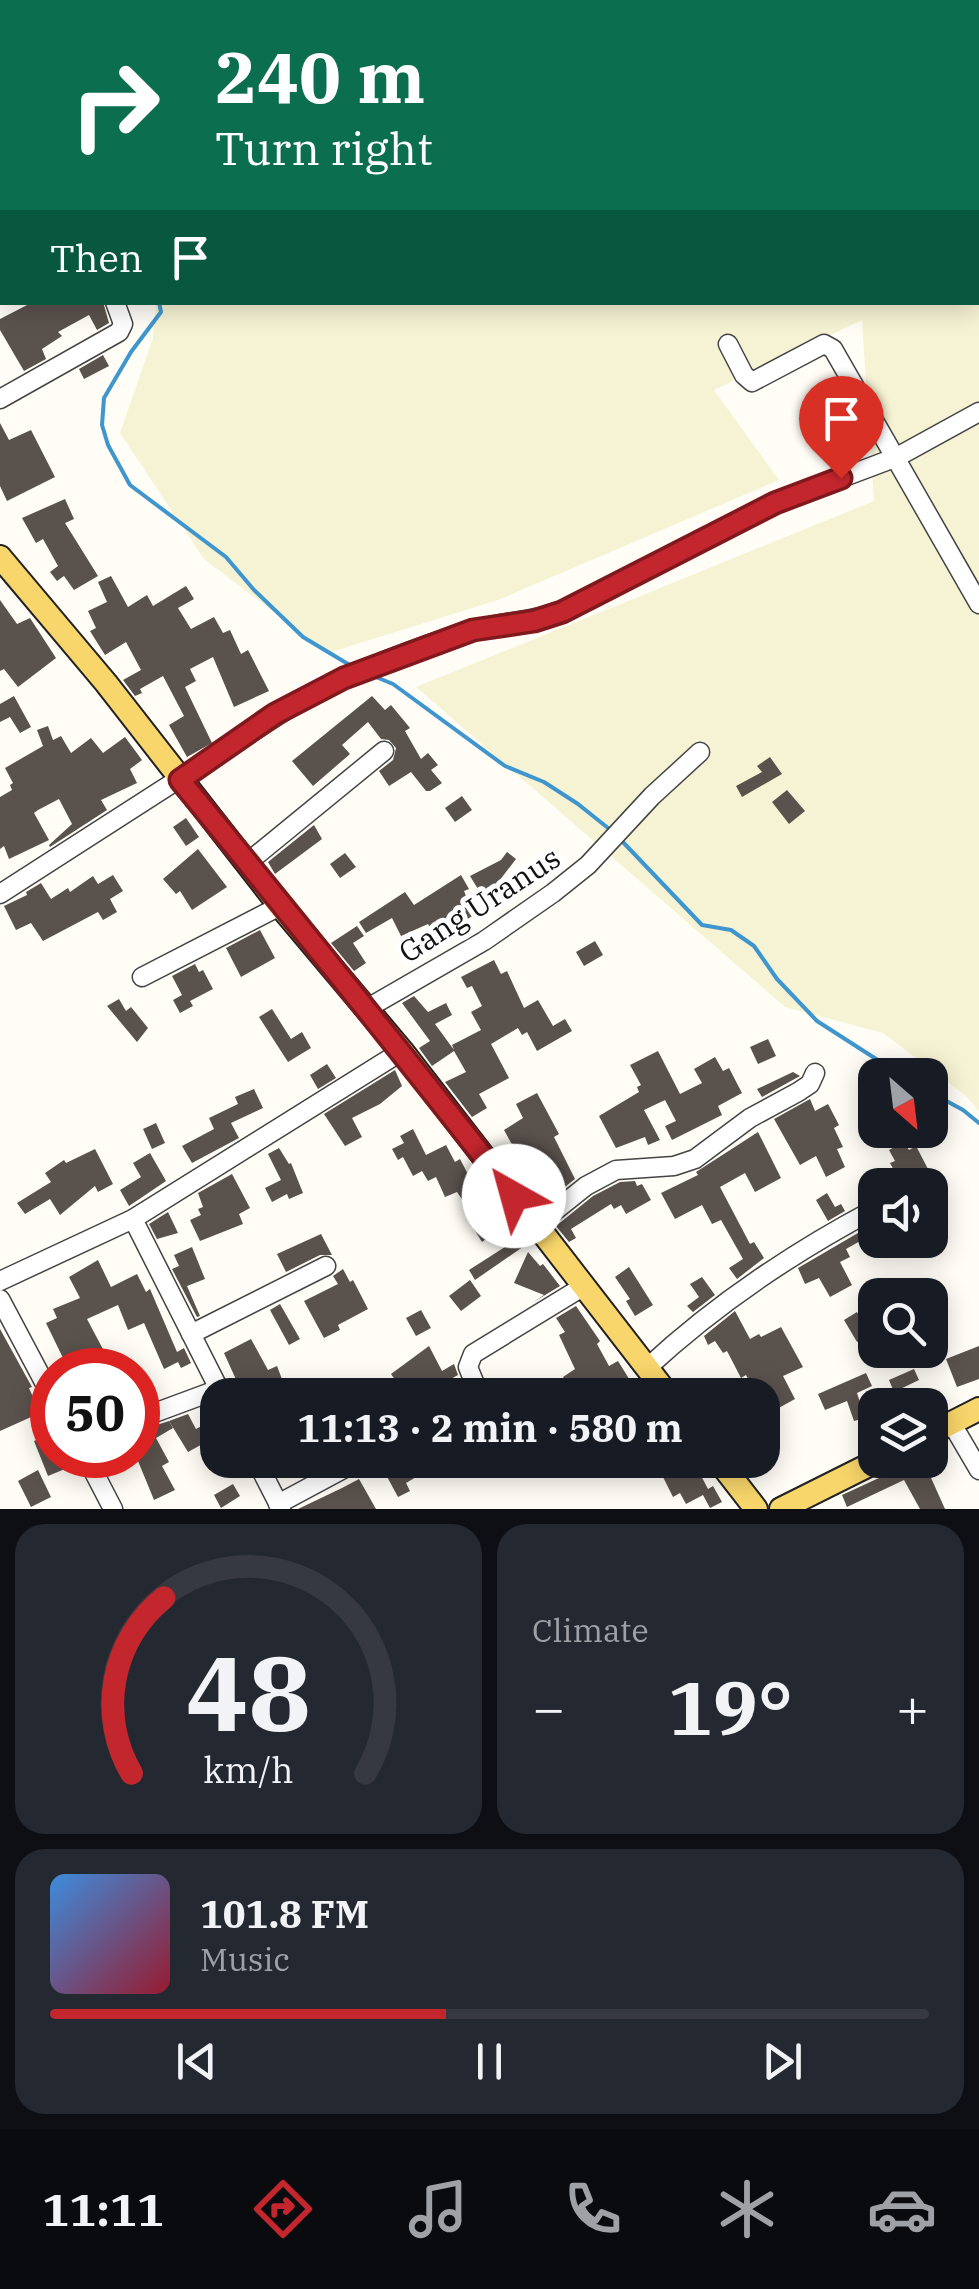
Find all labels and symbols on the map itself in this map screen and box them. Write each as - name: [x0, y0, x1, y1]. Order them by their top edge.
- pin: [799, 376, 884, 479]
- street label: Gang Uranus: [391, 837, 567, 971]
- north arrow: [858, 1058, 948, 1148]
- position arrow: [462, 1144, 566, 1248]
- speed limit sign: 50: [30, 1348, 160, 1478]

